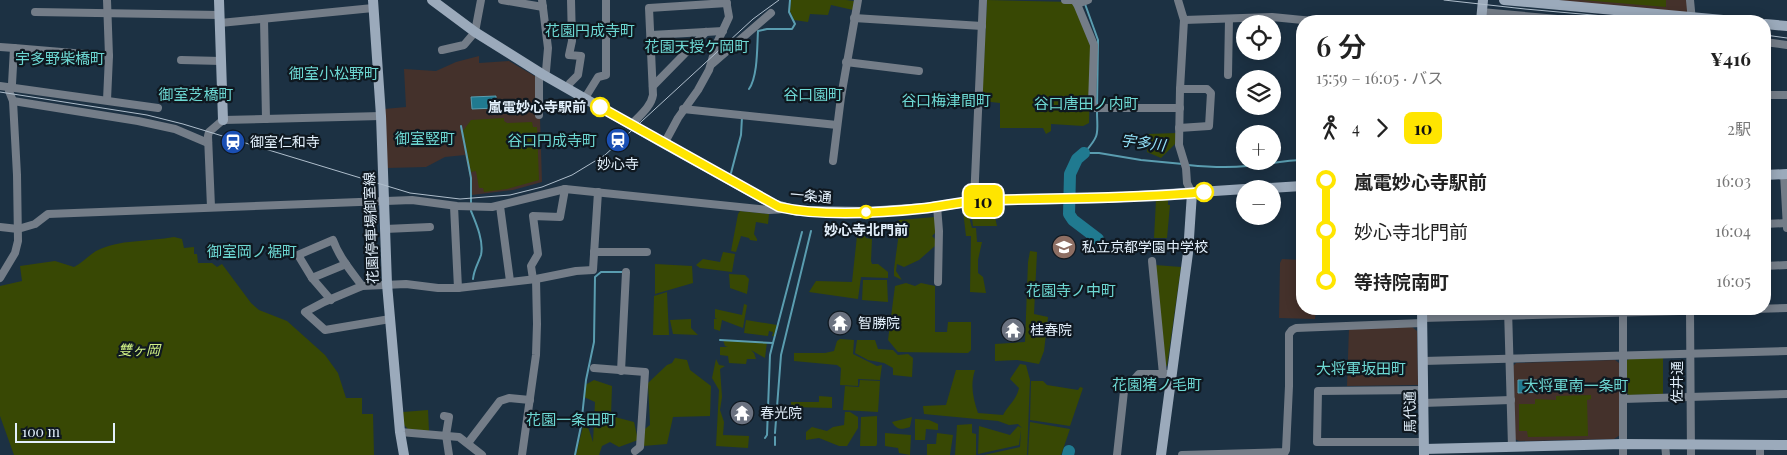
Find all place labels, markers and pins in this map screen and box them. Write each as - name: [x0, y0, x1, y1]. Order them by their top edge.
- place label: 嵐電妙心寺駅前: [488, 97, 586, 116]
- marker: 嵐電妙心寺駅前: [590, 97, 610, 117]
- station icon: 妙心寺: [605, 127, 631, 153]
- station icon: 御室仁和寺: [220, 129, 246, 155]
- place label: 御室仁和寺: [250, 132, 320, 151]
- place label: 妙心寺: [597, 154, 639, 173]
- unlabelled marker: [1194, 182, 1214, 202]
- marker: 妙心寺北門前: [859, 205, 873, 219]
- place label: 妙心寺北門前: [824, 220, 908, 239]
- school or university icon: 私立京都学園中学校: [1051, 234, 1077, 260]
- place label: 私立京都学園中学校: [1082, 237, 1208, 256]
- temple icon: 智勝院: [827, 310, 853, 336]
- place label: 智勝院: [858, 313, 900, 332]
- temple icon: 桂春院: [1000, 317, 1026, 343]
- place label: 桂春院: [1030, 320, 1072, 339]
- temple icon: 春光院: [729, 400, 755, 426]
- place label: 春光院: [760, 403, 802, 422]

